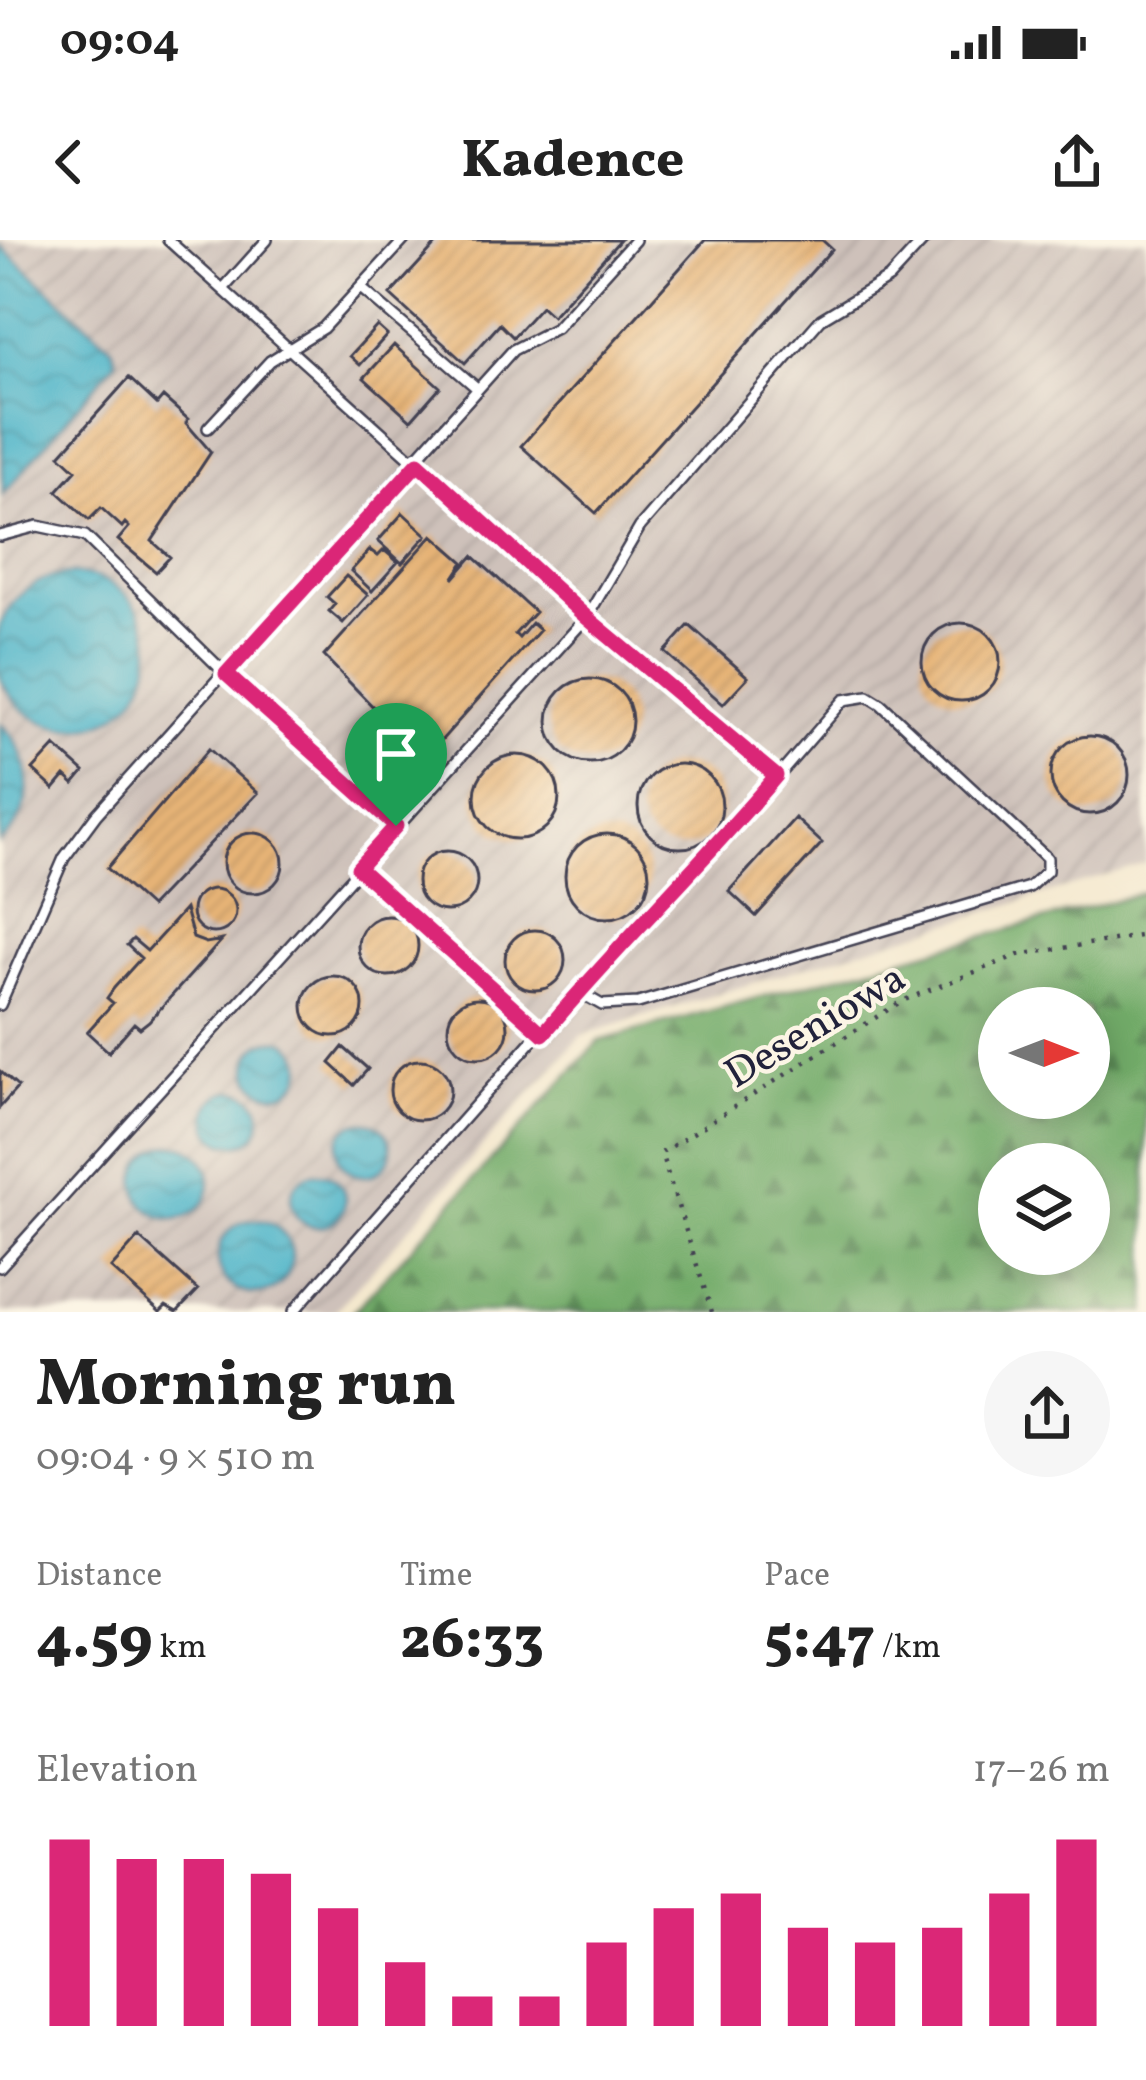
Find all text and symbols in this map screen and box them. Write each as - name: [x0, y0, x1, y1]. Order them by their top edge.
- text: 09:04: [60, 11, 180, 74]
- text: Kadence: [461, 125, 685, 200]
- icon: back: [36, 129, 102, 195]
- icon: share: [1044, 129, 1110, 195]
- pin: [345, 703, 447, 826]
- icon: arrive: [363, 721, 429, 787]
- street label: Deseniowa: [715, 951, 918, 1105]
- north arrow: [978, 987, 1110, 1119]
- map controls: [978, 987, 1110, 1275]
- button: layers: [978, 1143, 1110, 1275]
- text: Morning run: [36, 1341, 457, 1433]
- button: share: [984, 1351, 1110, 1477]
- text: 09:04 · 9 × 510 m: [36, 1432, 315, 1486]
- text: Distance: [36, 1554, 162, 1600]
- text: Time: [400, 1554, 472, 1600]
- text: Pace: [764, 1554, 830, 1600]
- text: 4.59: [36, 1600, 153, 1683]
- text: 26:33: [400, 1600, 544, 1683]
- text: 5:47: [764, 1600, 875, 1683]
- text: km: [153, 1626, 207, 1672]
- text: /km: [875, 1626, 941, 1672]
- text: Elevation: [36, 1744, 198, 1798]
- text: 17–26 m: [972, 1744, 1110, 1798]

